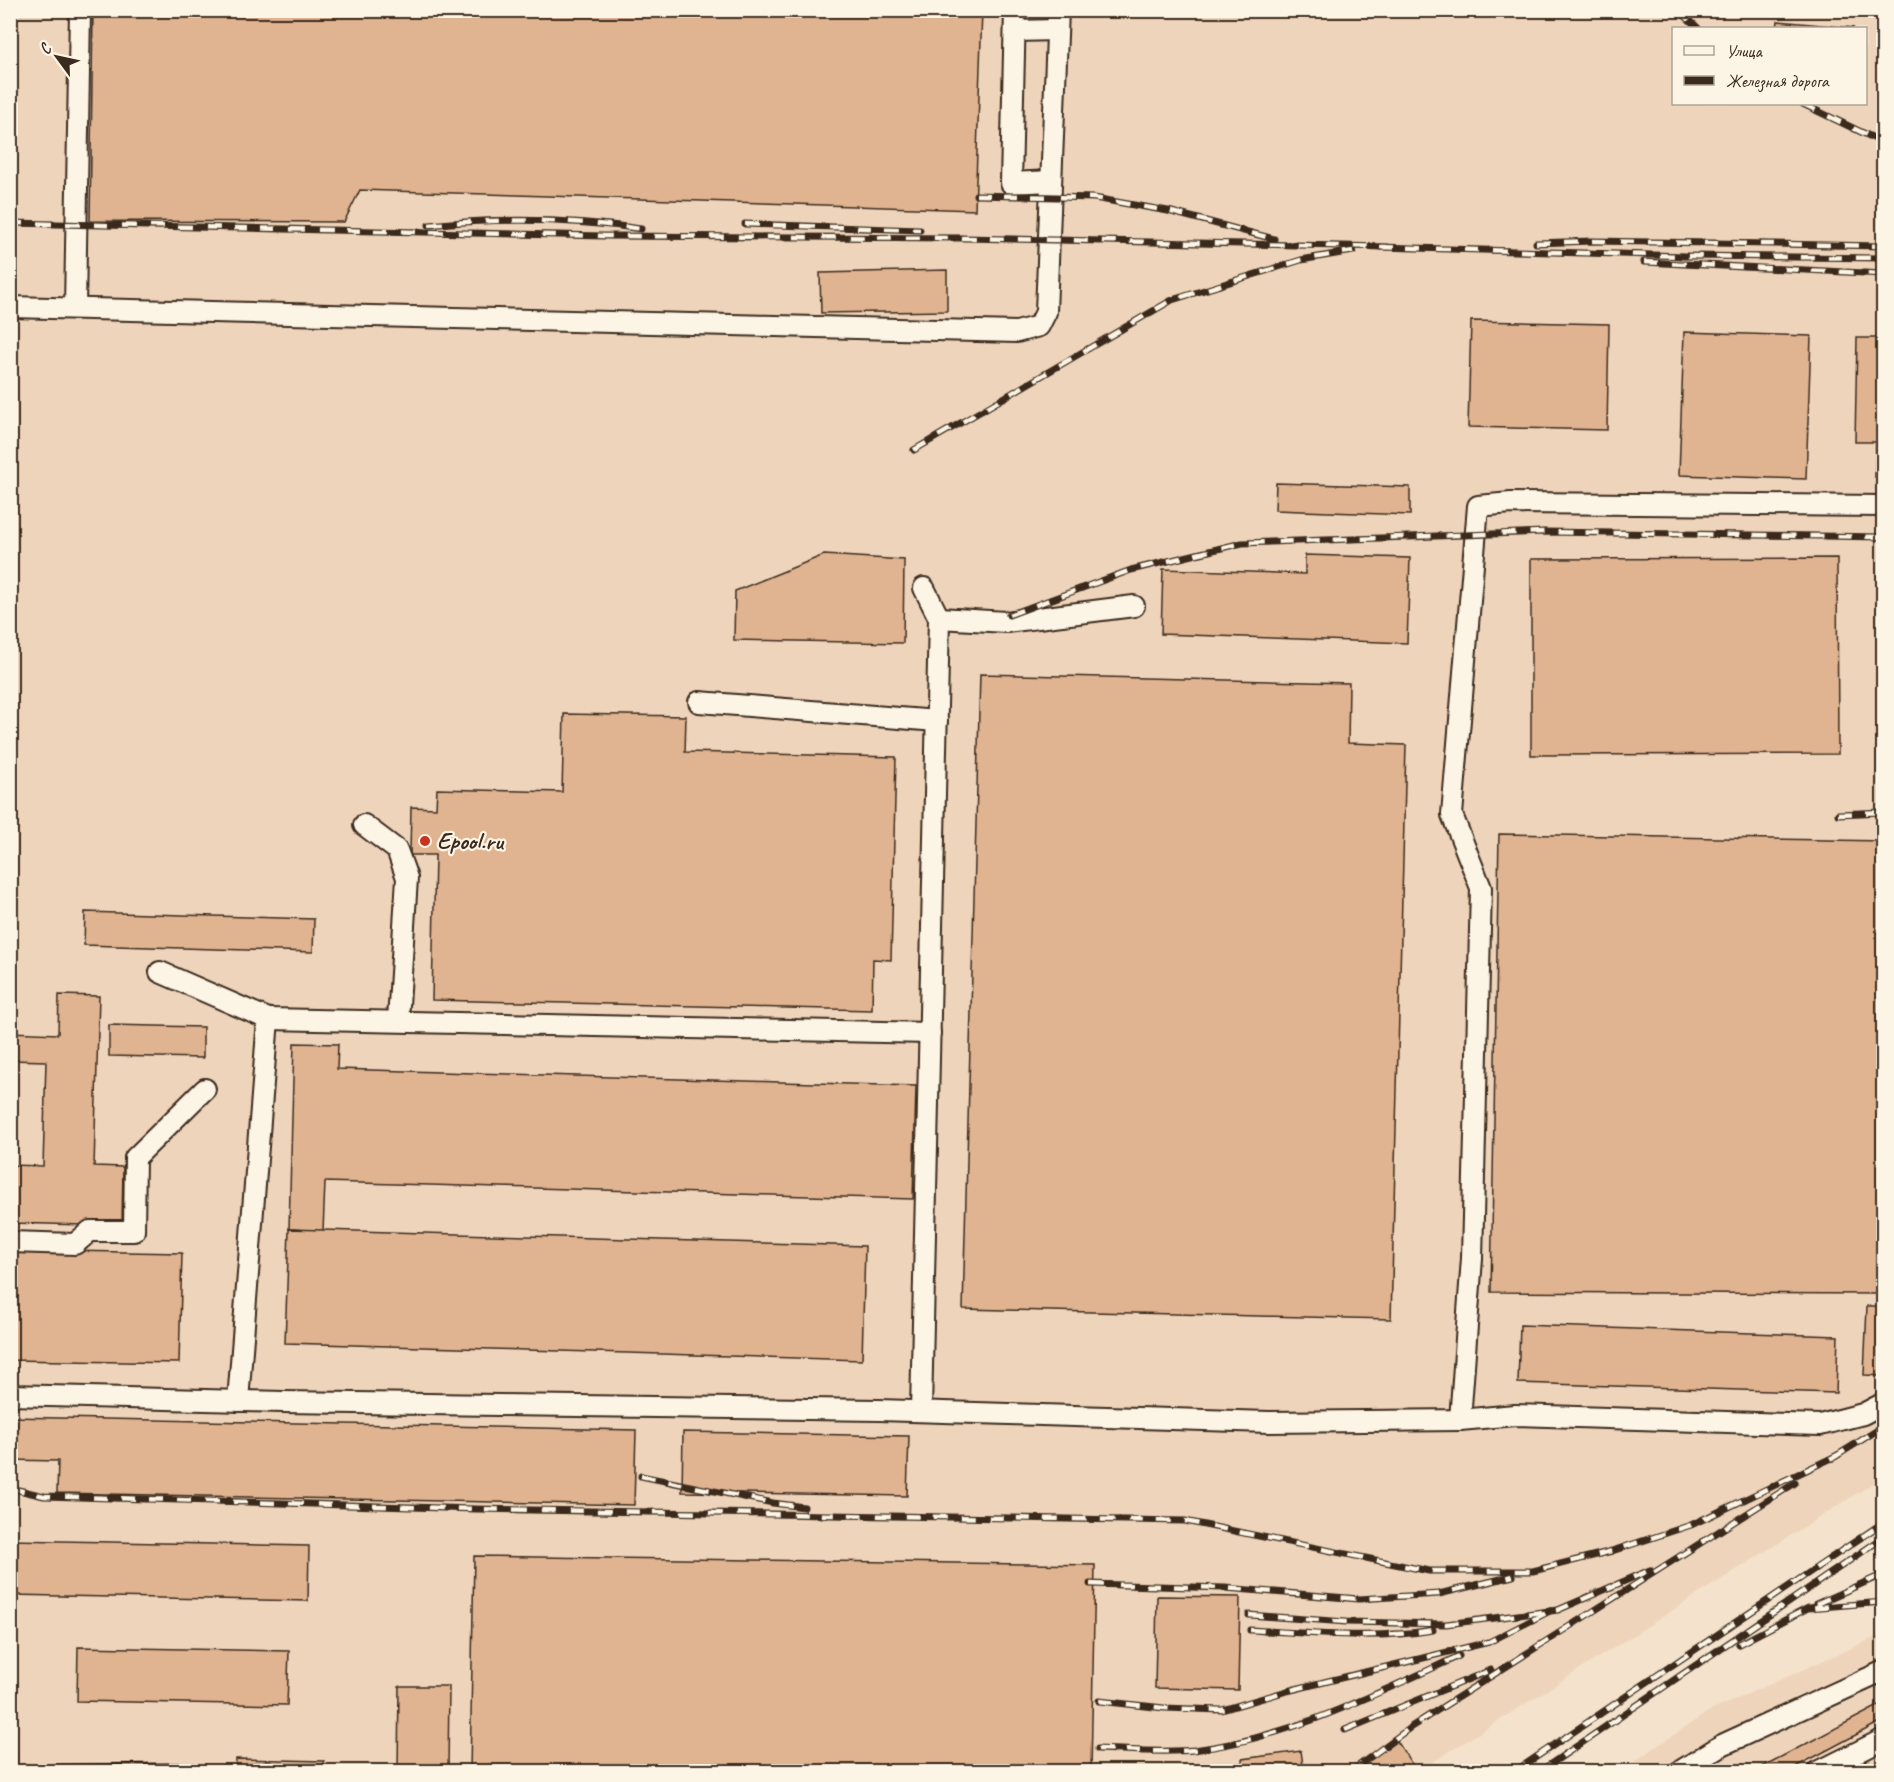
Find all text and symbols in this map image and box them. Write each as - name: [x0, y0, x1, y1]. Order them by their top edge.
- north arrow: [27, 27, 87, 87]
- legend: [1672, 27, 1867, 105]
- text: С: [35, 39, 57, 58]
- text: Улица: [1726, 40, 1763, 62]
- text: Железная дорога: [1726, 70, 1830, 93]
- place label: Epool.ru: [437, 826, 505, 856]
- marker: Epool.ru: [418, 834, 432, 848]

